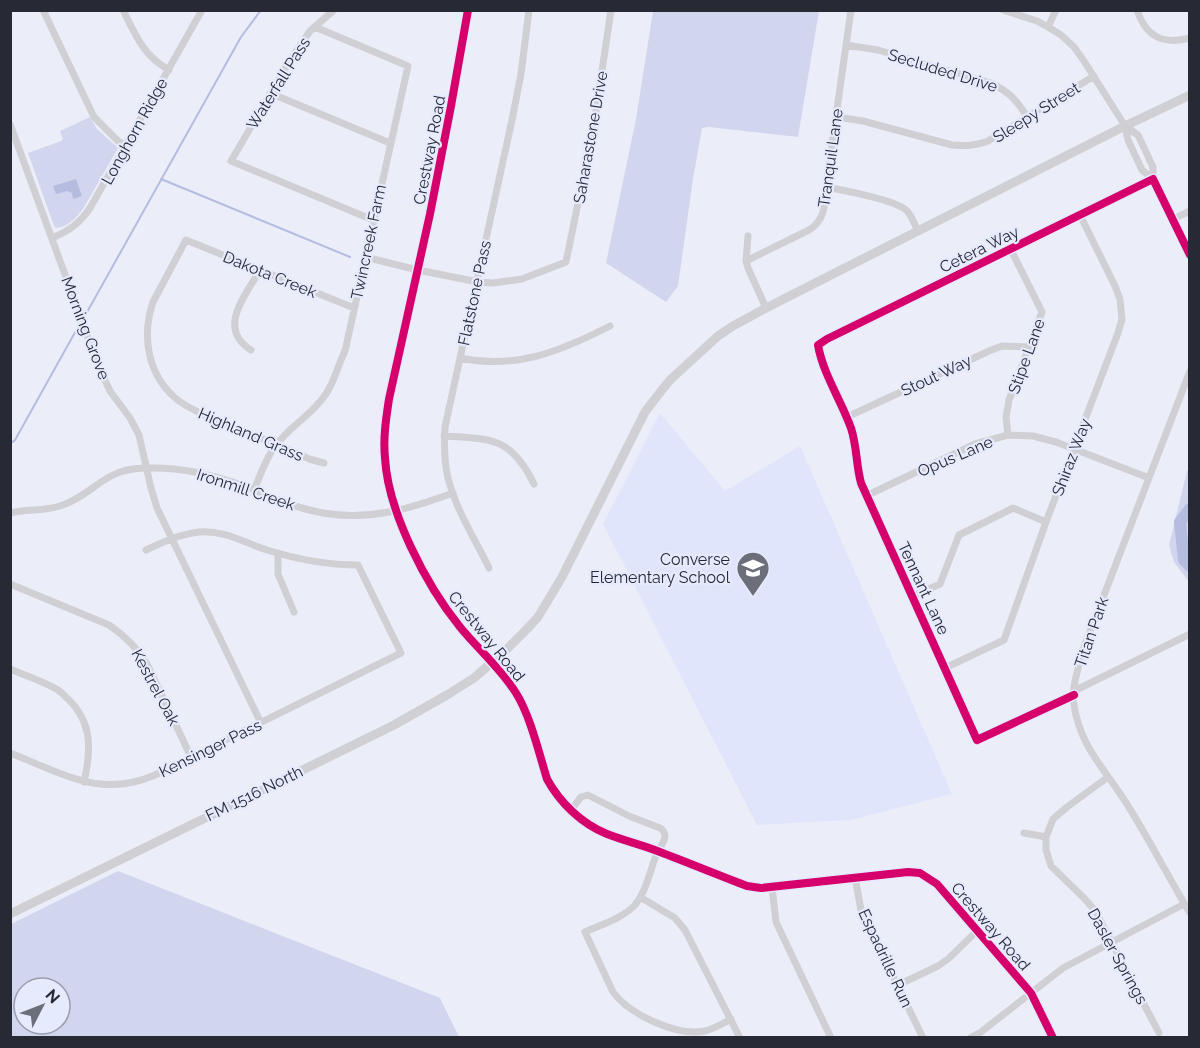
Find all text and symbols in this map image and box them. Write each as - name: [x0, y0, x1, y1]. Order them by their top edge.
- street label: Waterfall Pass: [243, 33, 314, 133]
- street label: Secluded Drive: [886, 45, 1000, 96]
- street label: Saharastone Drive: [569, 69, 612, 205]
- street label: Longhorn Ridge: [97, 75, 172, 188]
- street label: Sleepy Street: [989, 78, 1084, 147]
- street label: Crestway Road: [410, 94, 449, 206]
- street label: Tranquil Lane: [814, 107, 847, 209]
- street label: Twincreek Farm: [347, 183, 390, 301]
- street label: Cetera Way: [937, 222, 1022, 277]
- street label: Flatstone Pass: [454, 238, 495, 347]
- street label: Dakota Creek: [220, 247, 320, 302]
- street label: Morning Grove: [57, 274, 114, 382]
- street label: Stipe Lane: [1004, 316, 1049, 396]
- street label: Stout Way: [898, 351, 975, 400]
- street label: Highland Grass: [195, 404, 306, 465]
- street label: Shiraz Way: [1048, 416, 1095, 499]
- street label: Opus Lane: [915, 432, 996, 481]
- street label: Ironmill Creek: [194, 465, 298, 514]
- street label: Tennant Lane: [894, 539, 953, 638]
- place label: Converse Elementary School: [590, 550, 731, 587]
- school or university icon: Converse Elementary School: [735, 550, 771, 597]
- street label: Crestway Road: [444, 587, 529, 685]
- street label: Titan Park: [1071, 594, 1113, 670]
- street label: Kestrel Oak: [127, 646, 184, 729]
- street label: Kensinger Pass: [156, 715, 265, 781]
- street label: FM 1516 North: [203, 762, 306, 825]
- street label: Crestway Road: [947, 878, 1034, 974]
- street label: Dasler Springs: [1083, 905, 1152, 1008]
- street label: Espadrille Run: [854, 906, 917, 1010]
- north arrow: [12, 976, 72, 1036]
- text: N: [42, 985, 64, 1007]

